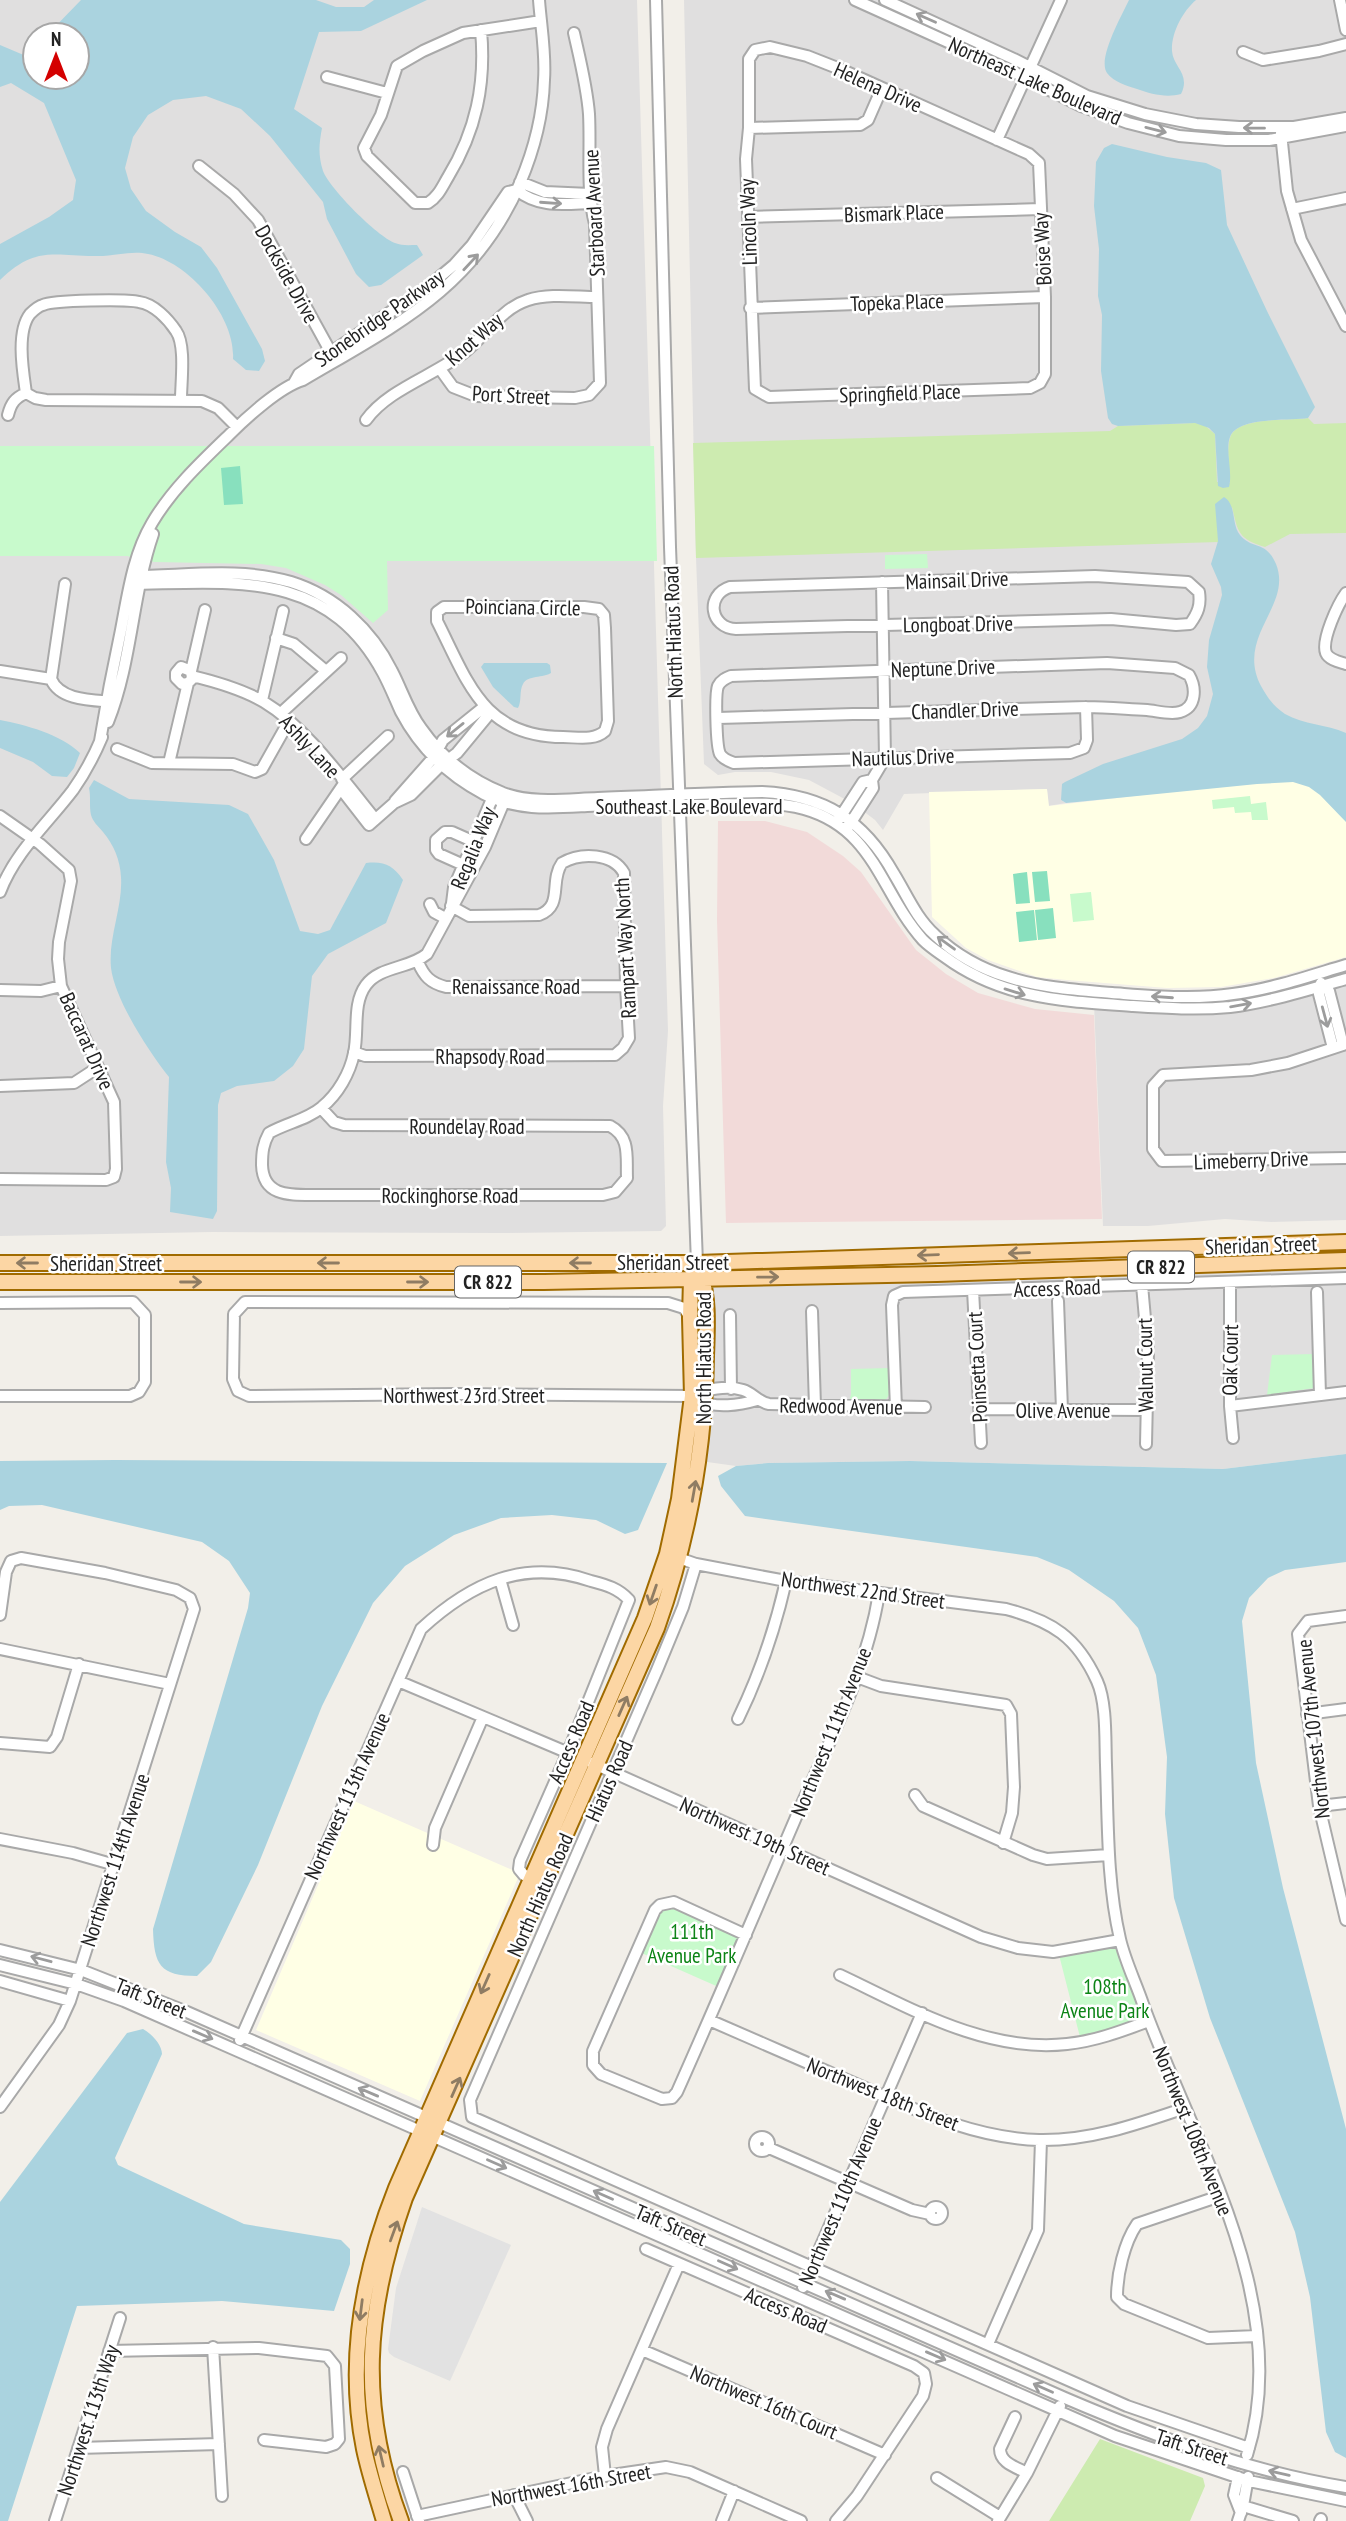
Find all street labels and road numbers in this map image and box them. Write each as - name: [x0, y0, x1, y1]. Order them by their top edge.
- street label: Northeast Lake Boulevard: [944, 31, 1126, 131]
- street label: Helena Drive: [830, 56, 926, 118]
- street label: Starboard Avenue: [577, 149, 611, 277]
- street label: Lincoln Way: [733, 178, 763, 266]
- street label: Bismark Place: [844, 198, 944, 228]
- street label: Boise Way: [1027, 212, 1057, 286]
- street label: Dockside Drive: [249, 220, 325, 328]
- street label: Stonebridge Parkway: [309, 263, 449, 373]
- street label: Topeka Place: [850, 287, 944, 317]
- street label: Knot Way: [440, 307, 509, 371]
- street label: Springfield Place: [839, 377, 961, 409]
- street label: Port Street: [471, 379, 551, 411]
- street label: North Hiatus Road: [657, 565, 689, 699]
- street label: Mainsail Drive: [905, 565, 1009, 595]
- street label: Poinciana Circle: [465, 592, 581, 622]
- street label: Longboat Drive: [903, 610, 1013, 638]
- street label: Neptune Drive: [890, 653, 996, 683]
- street label: Chandler Drive: [911, 695, 1019, 725]
- street label: Ashly Lane: [274, 708, 346, 784]
- street label: Nautilus Drive: [851, 742, 955, 772]
- street label: Southeast Lake Boulevard: [595, 793, 783, 820]
- street label: Regalia Way: [444, 803, 502, 893]
- street label: Rampart Way North: [608, 877, 642, 1019]
- street label: Renaissance Road: [452, 973, 580, 1000]
- street label: Baccarat Drive: [54, 988, 120, 1094]
- street label: Rhapsody Road: [435, 1043, 545, 1070]
- street label: Roundelay Road: [409, 1113, 525, 1140]
- street label: Limeberry Drive: [1193, 1145, 1309, 1175]
- street label: Rockinghorse Road: [382, 1182, 518, 1209]
- street label: Sheridan Street: [1205, 1230, 1318, 1260]
- street label: Sheridan Street: [617, 1249, 729, 1276]
- street label: Sheridan Street: [50, 1250, 162, 1277]
- road number: CR 822: [1128, 1252, 1194, 1282]
- road number: CR 822: [455, 1266, 521, 1298]
- street label: Access Road: [1013, 1273, 1101, 1303]
- street label: North Hiatus Road: [690, 1292, 717, 1424]
- street label: Poinsetta Court: [961, 1311, 993, 1423]
- street label: Walnut Court: [1131, 1317, 1159, 1412]
- street label: Oak Court: [1216, 1324, 1244, 1396]
- street label: Northwest 23rd Street: [383, 1382, 545, 1409]
- street label: Redwood Avenue: [779, 1391, 903, 1421]
- street label: Olive Avenue: [1016, 1397, 1110, 1424]
- street label: Northwest 22nd Street: [779, 1565, 947, 1615]
- street label: Northwest 107th Avenue: [1290, 1638, 1336, 1820]
- street label: Northwest 111th Avenue: [785, 1643, 877, 1821]
- street label: Access Road: [542, 1697, 600, 1787]
- street label: Northwest 113th Avenue: [298, 1708, 396, 1884]
- street label: Hiatus Road: [579, 1736, 639, 1826]
- street label: Northwest 114th Avenue: [74, 1770, 156, 1950]
- street label: Northwest 19th Street: [676, 1791, 835, 1881]
- street label: North Hiatus Road: [501, 1829, 579, 1961]
- street label: Taft Street: [111, 1971, 191, 2025]
- street label: Northwest 108th Avenue: [1147, 2042, 1239, 2220]
- street label: Northwest 18th Street: [803, 2051, 963, 2137]
- street label: Northwest 110th Avenue: [792, 2113, 888, 2289]
- street label: Taft Street: [631, 2198, 711, 2252]
- street label: Access Road: [741, 2281, 831, 2339]
- street label: Northwest 113th Way: [51, 2341, 125, 2499]
- street label: Northwest 16th Court: [686, 2359, 842, 2445]
- street label: Taft Street: [1152, 2423, 1232, 2471]
- street label: Northwest 16th Street: [489, 2458, 653, 2512]

